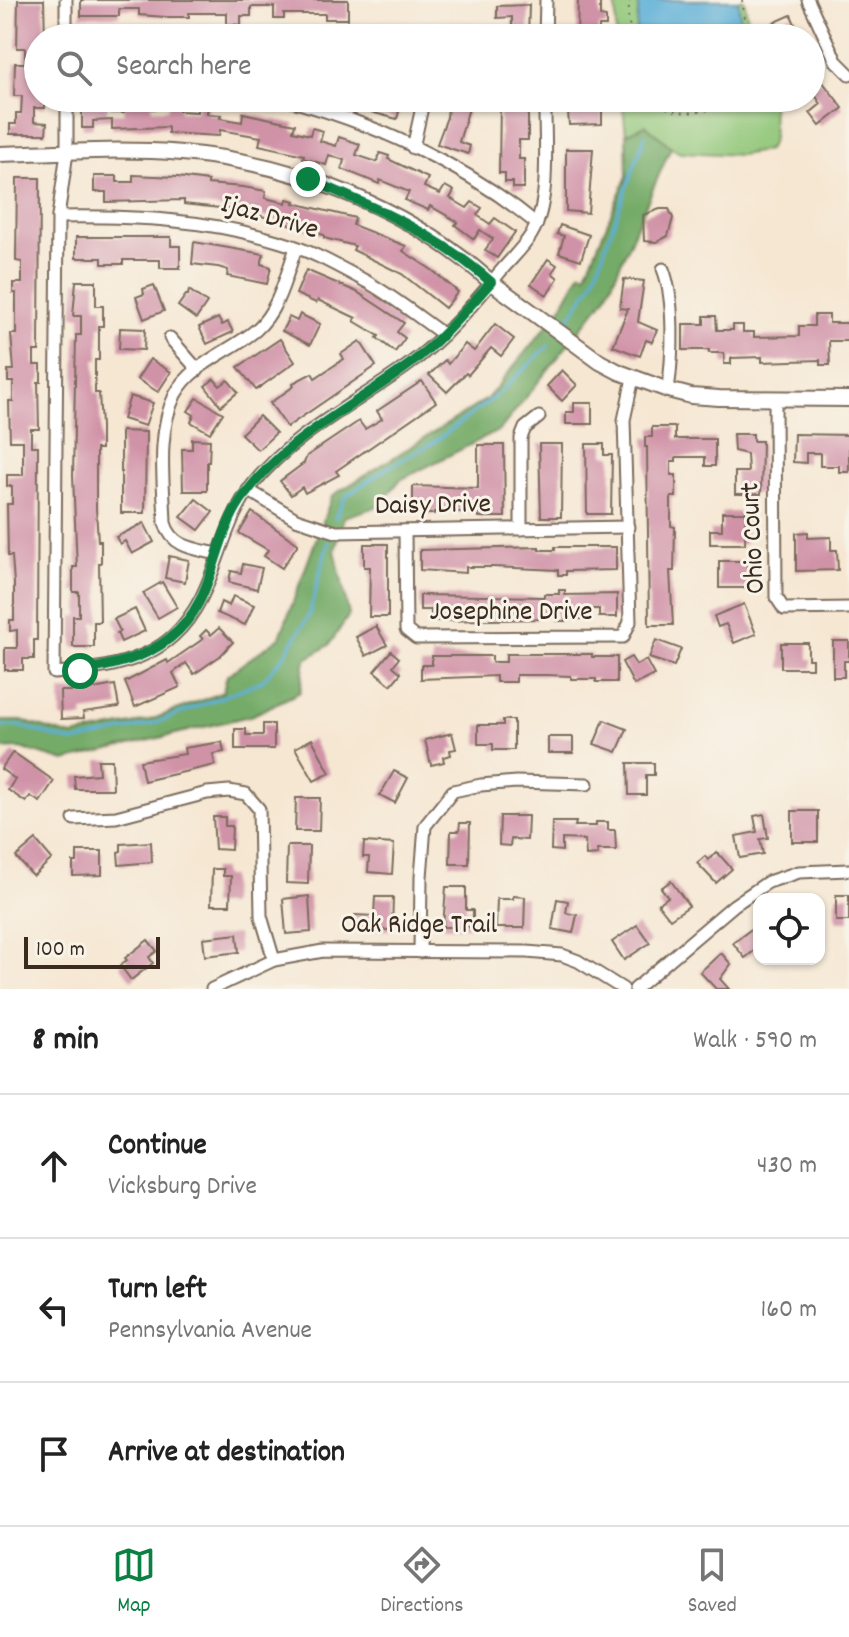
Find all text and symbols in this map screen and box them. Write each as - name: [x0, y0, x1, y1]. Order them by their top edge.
- search box: [24, 24, 825, 112]
- icon: search: [52, 46, 96, 90]
- text: Search here: [116, 47, 252, 90]
- route end: [290, 161, 326, 197]
- street label: Ijaz Drive: [215, 186, 323, 252]
- street label: Ohio Court: [732, 481, 778, 595]
- street label: Daisy Drive: [375, 486, 491, 528]
- street label: Josephine Drive: [429, 594, 593, 634]
- route start: [62, 653, 98, 689]
- map controls: [753, 893, 825, 965]
- button: locate: [753, 893, 825, 965]
- street label: Oak Ridge Trail: [341, 907, 498, 947]
- scale bar: [24, 933, 160, 969]
- text: 100 m: [36, 935, 85, 966]
- text: 8 min: [32, 1017, 99, 1066]
- text: Walk · 590 m: [693, 1023, 817, 1060]
- text: Continue: [108, 1126, 207, 1169]
- icon: ahead: [32, 1144, 76, 1188]
- text: 430 m: [757, 1148, 817, 1185]
- text: Vicksburg Drive: [108, 1169, 257, 1206]
- text: Turn left: [108, 1270, 207, 1313]
- icon: left: [32, 1288, 76, 1332]
- text: 160 m: [761, 1292, 817, 1329]
- text: Pennsylvania Avenue: [108, 1313, 312, 1350]
- icon: arrive: [32, 1432, 76, 1476]
- text: Arrive at destination: [108, 1433, 345, 1476]
- tab: Map: [112, 1543, 156, 1622]
- tab: Directions: [380, 1543, 464, 1622]
- tab: Saved: [688, 1543, 737, 1622]

